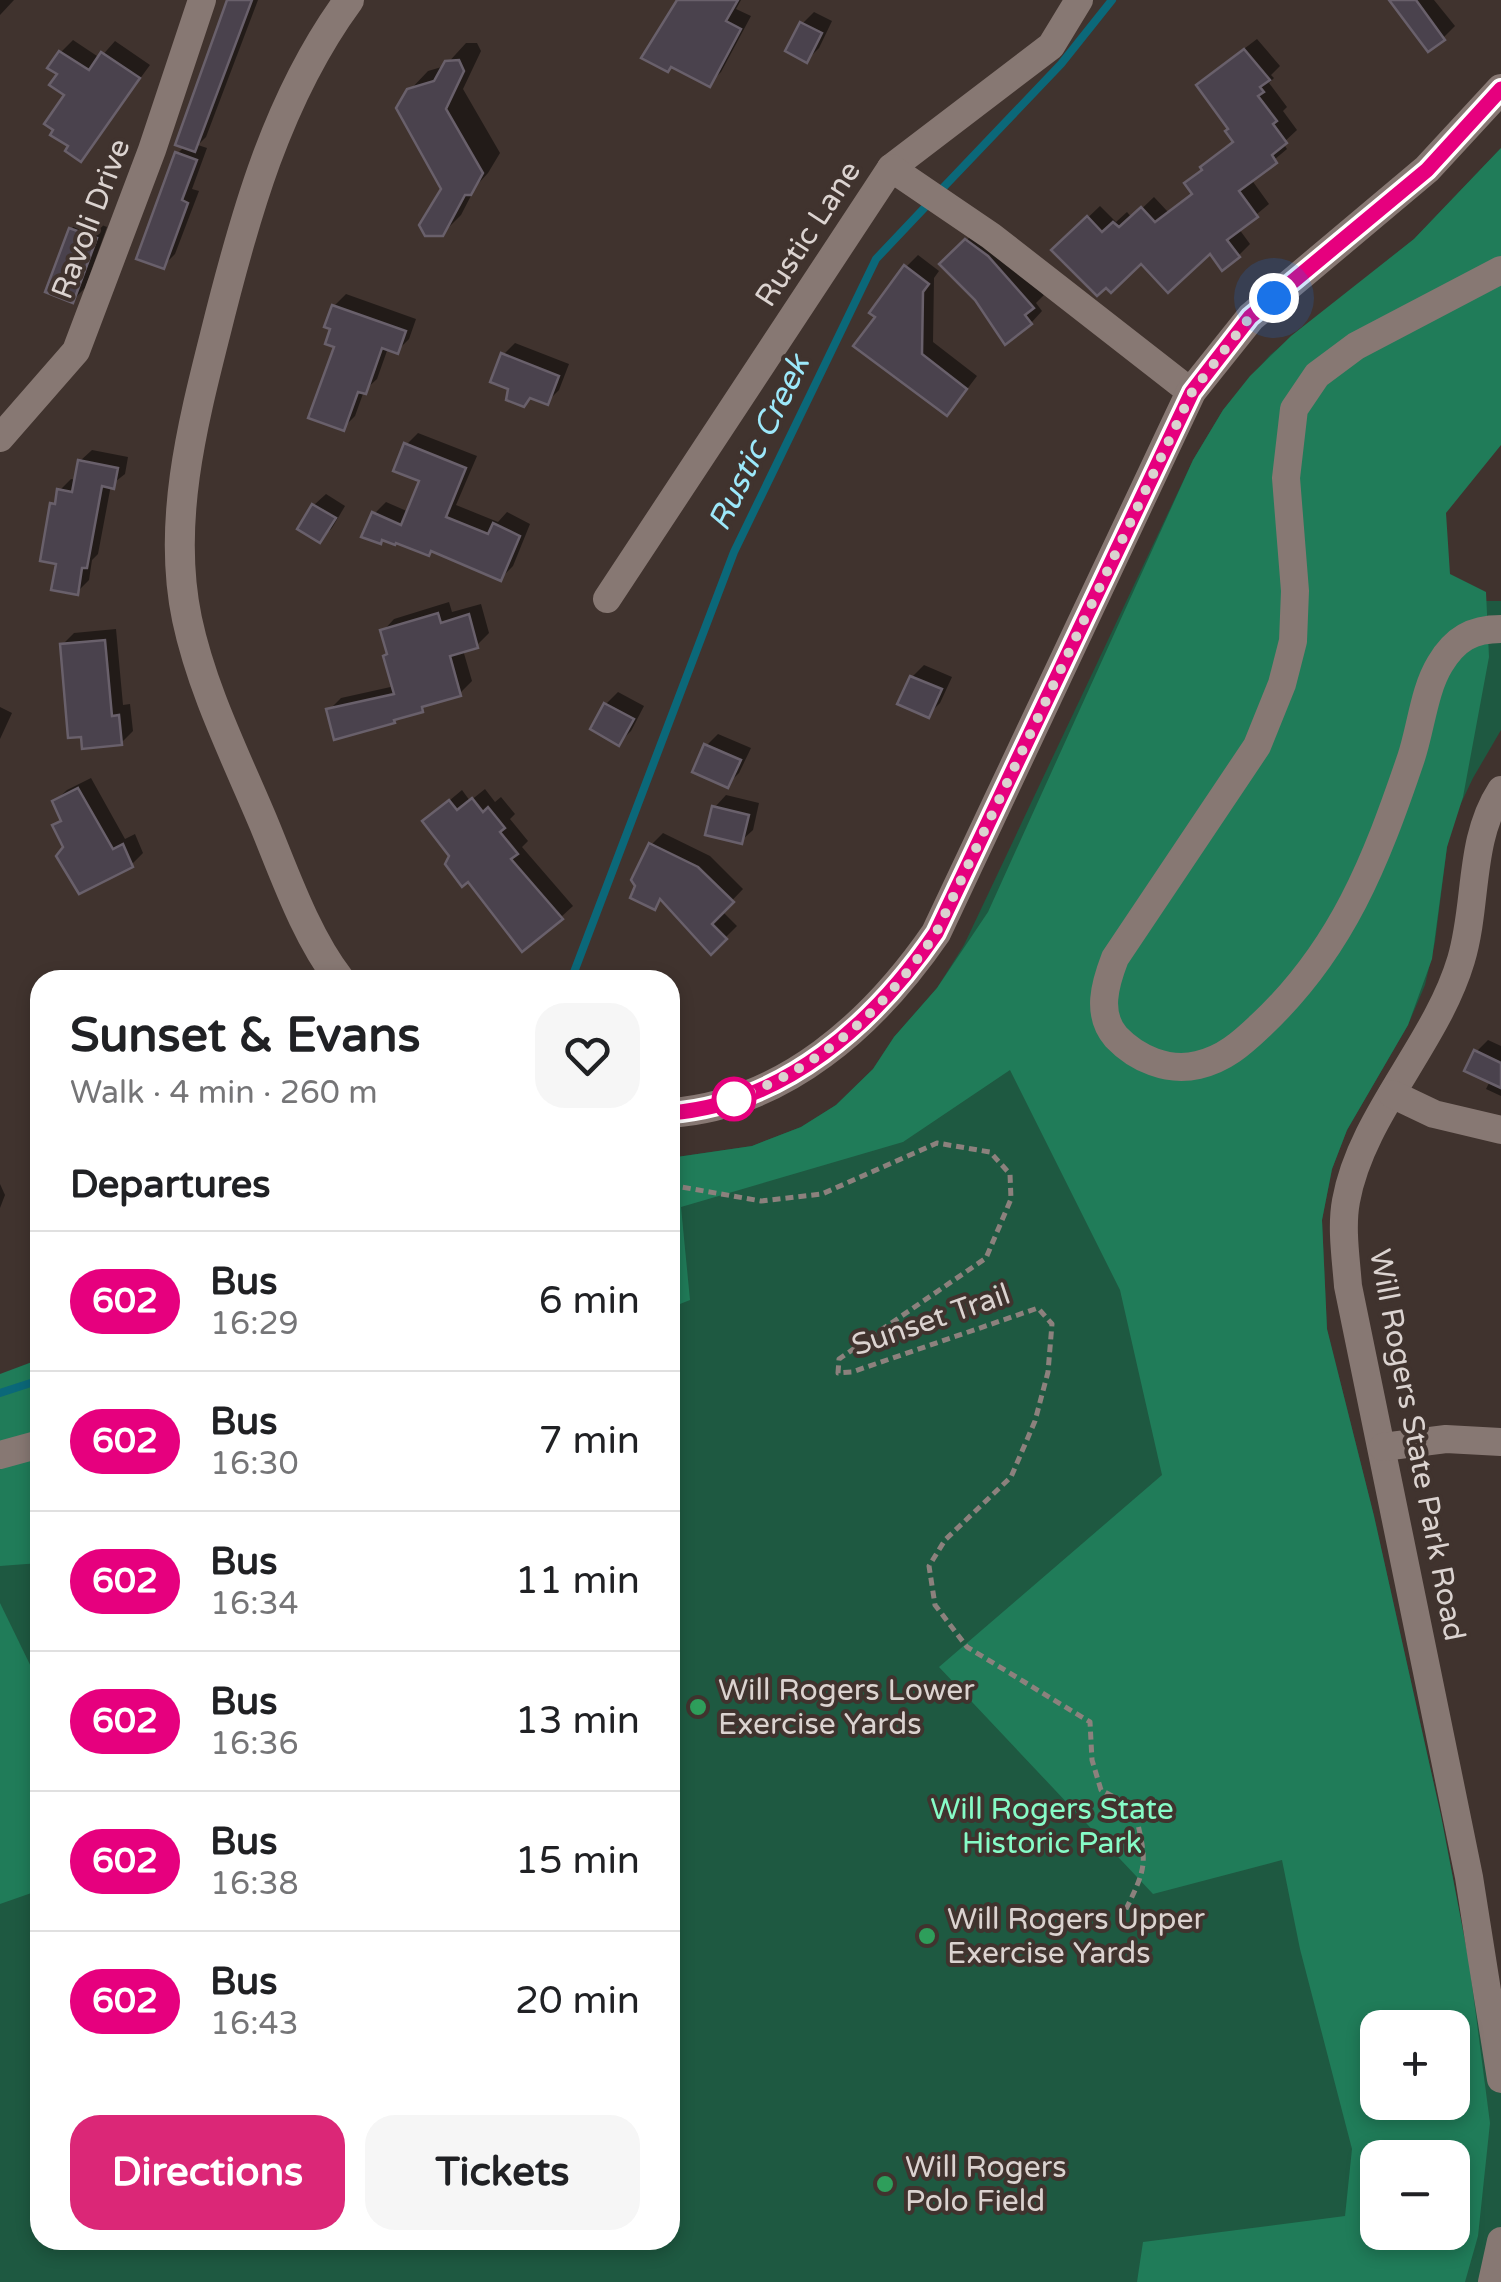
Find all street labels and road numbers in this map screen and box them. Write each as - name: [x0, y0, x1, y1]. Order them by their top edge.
- street label: Ravoli Drive: [44, 134, 138, 304]
- street label: Rustic Lane: [747, 154, 869, 314]
- street label: Will Rogers State Park Road: [1361, 1246, 1473, 1644]
- street label: Sunset Trail: [847, 1276, 1015, 1364]

